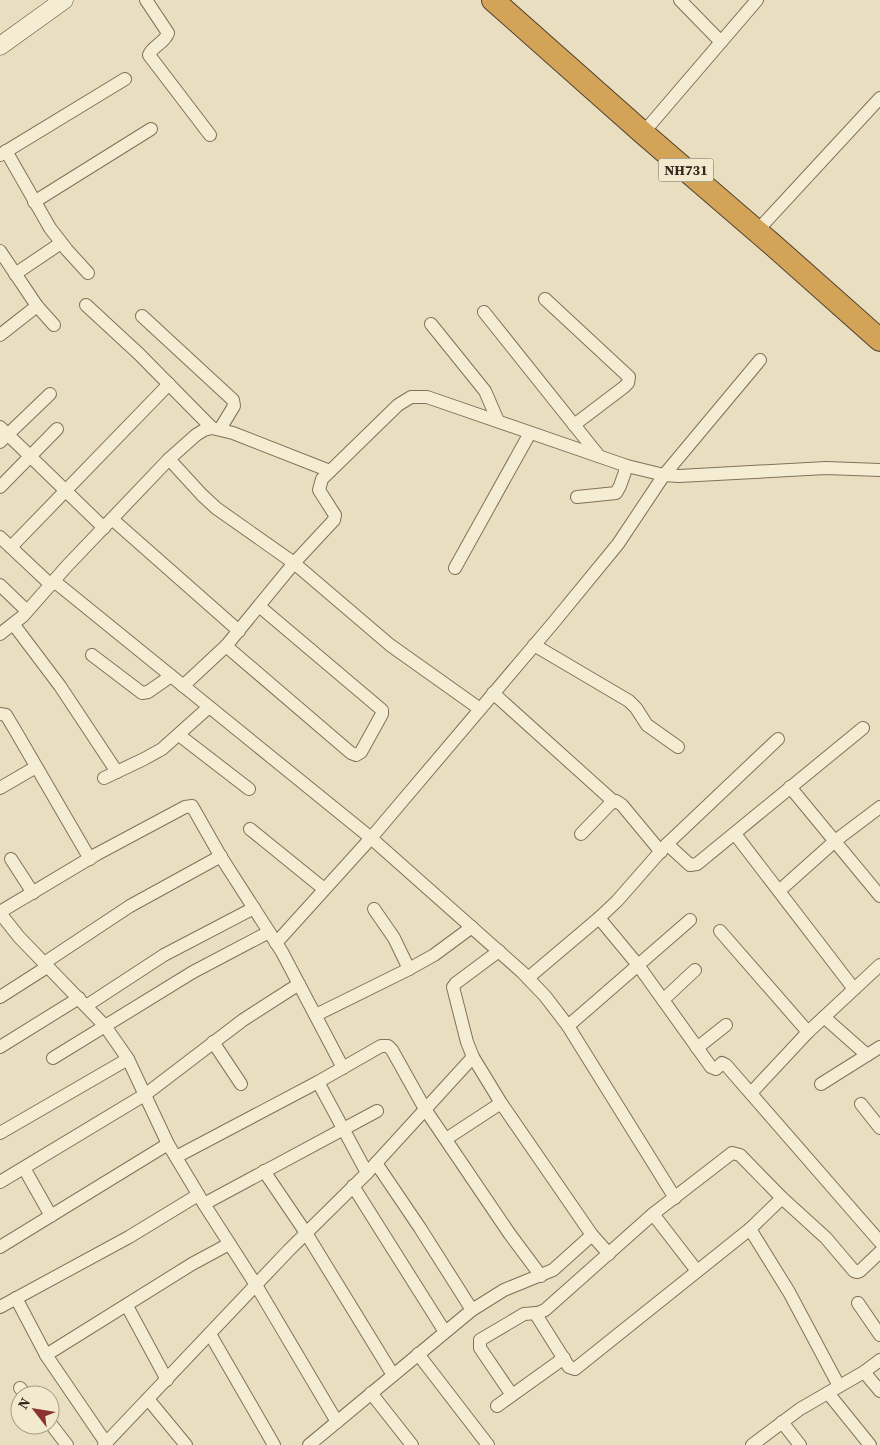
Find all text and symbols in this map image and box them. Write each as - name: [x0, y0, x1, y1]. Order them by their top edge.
- road number: NH731: [658, 158, 714, 182]
- north arrow: [10, 1385, 60, 1435]
- text: N: [13, 1394, 35, 1413]

